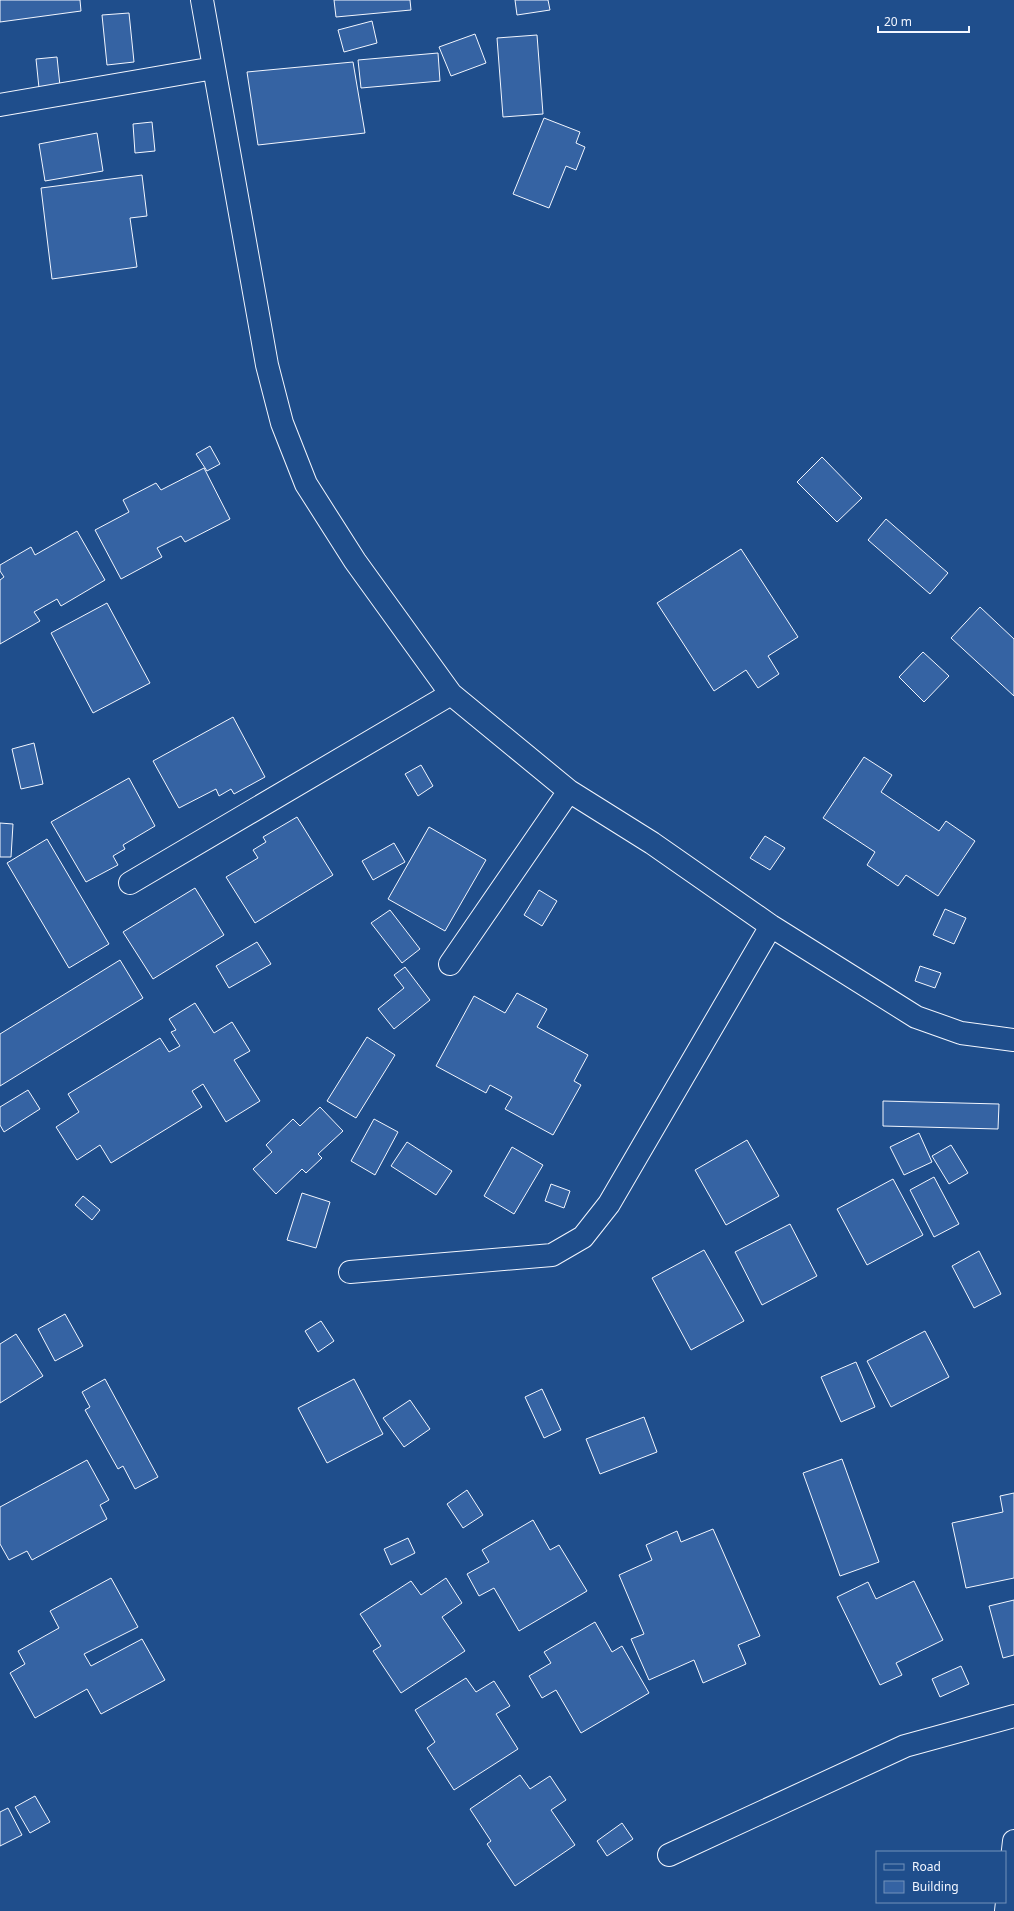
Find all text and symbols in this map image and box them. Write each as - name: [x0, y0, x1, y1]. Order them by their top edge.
- scale bar: [878, 8, 969, 34]
- text: 20 m: [884, 13, 912, 30]
- legend: [876, 1851, 1006, 1903]
- text: Road: [912, 1858, 941, 1875]
- text: Building: [912, 1878, 959, 1895]

